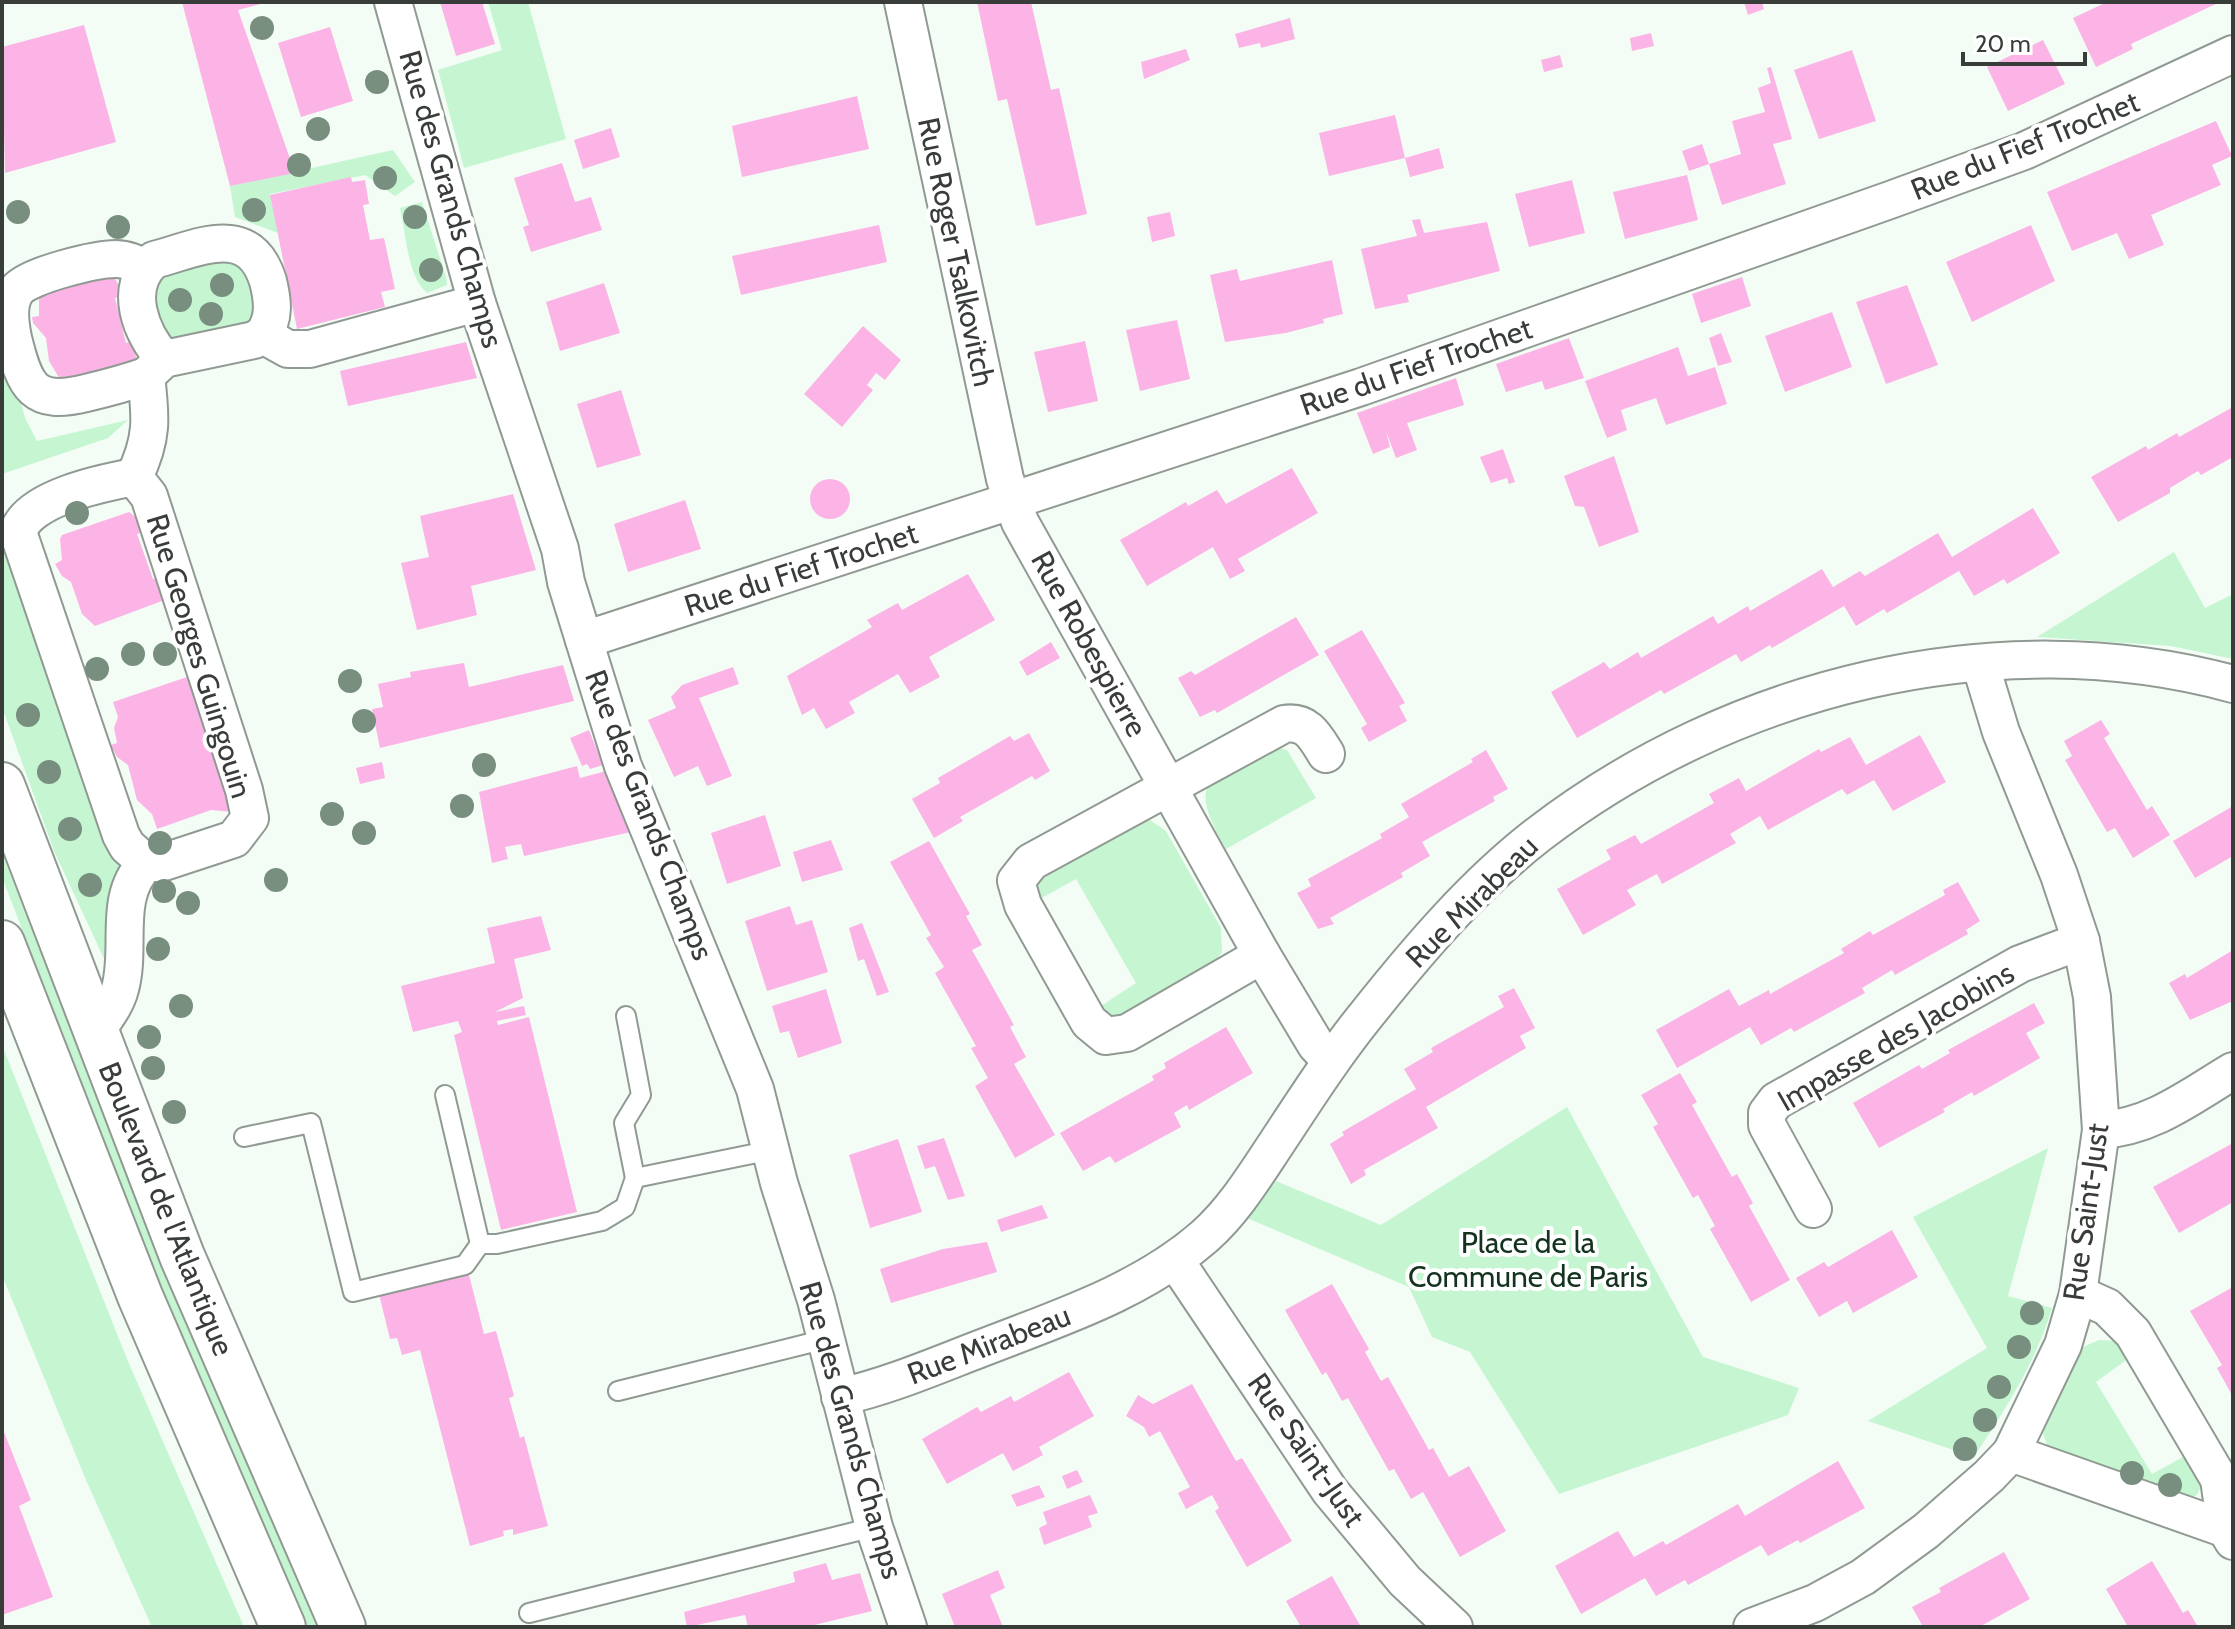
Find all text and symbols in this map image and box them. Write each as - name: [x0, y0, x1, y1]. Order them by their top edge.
- scale bar: [1963, 16, 2085, 66]
- text: 20 m: [1975, 29, 2031, 58]
- street label: Rue des Grands Champs: [391, 46, 512, 352]
- street label: Rue du Fief Trochet: [1905, 83, 2144, 208]
- street label: Rue Roger Tsalkovitch: [910, 114, 1003, 390]
- street label: Rue du Fief Trochet: [1295, 310, 1537, 424]
- street label: Rue Georges Guingouin: [139, 509, 260, 802]
- street label: Rue du Fief Trochet: [680, 514, 922, 625]
- street label: Rue Robespierre: [1023, 545, 1156, 743]
- street label: Rue des Grands Champs: [577, 665, 722, 965]
- street label: Rue Mirabeau: [1398, 828, 1545, 975]
- street label: Impasse des Jacobins: [1771, 954, 2021, 1119]
- street label: Boulevard de l'Atlantique: [91, 1057, 242, 1361]
- street label: Rue Saint-Just: [2055, 1121, 2116, 1303]
- park label: Place de la Commune de Paris: [1408, 1224, 1648, 1295]
- street label: Rue des Grands Champs: [791, 1277, 912, 1583]
- street label: Rue Mirabeau: [902, 1296, 1076, 1393]
- street label: Rue Saint-Just: [1240, 1366, 1373, 1534]

